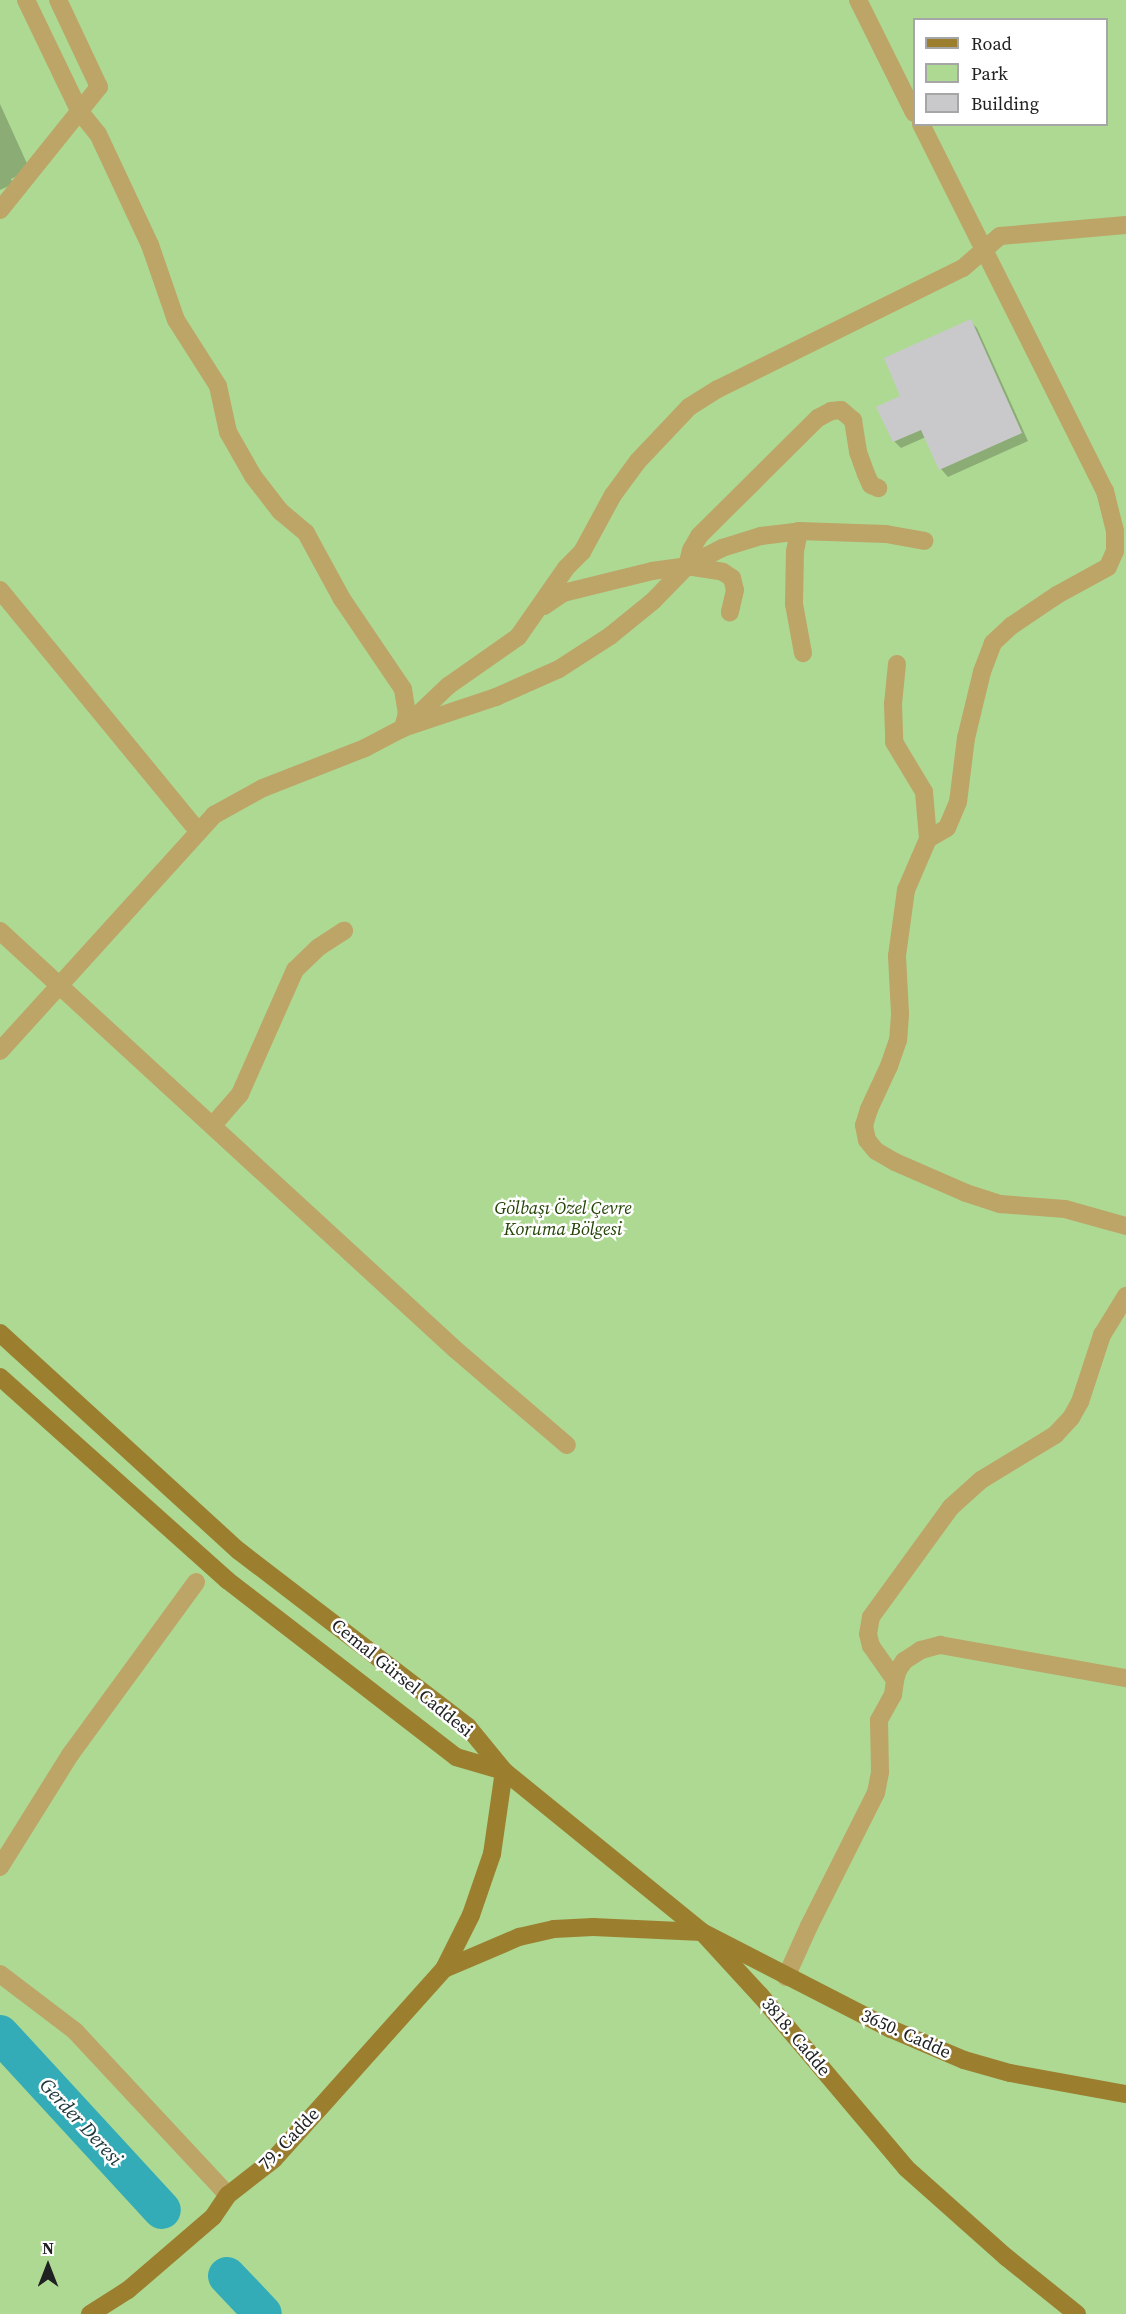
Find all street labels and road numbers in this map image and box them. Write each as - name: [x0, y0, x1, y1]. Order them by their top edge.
- street label: Cemal Gürsel Caddesi: [327, 1614, 477, 1742]
- street label: 3818. Cadde: [757, 1993, 835, 2081]
- street label: 3650. Cadde: [858, 2005, 954, 2063]
- street label: 79. Cadde: [254, 2104, 324, 2174]

